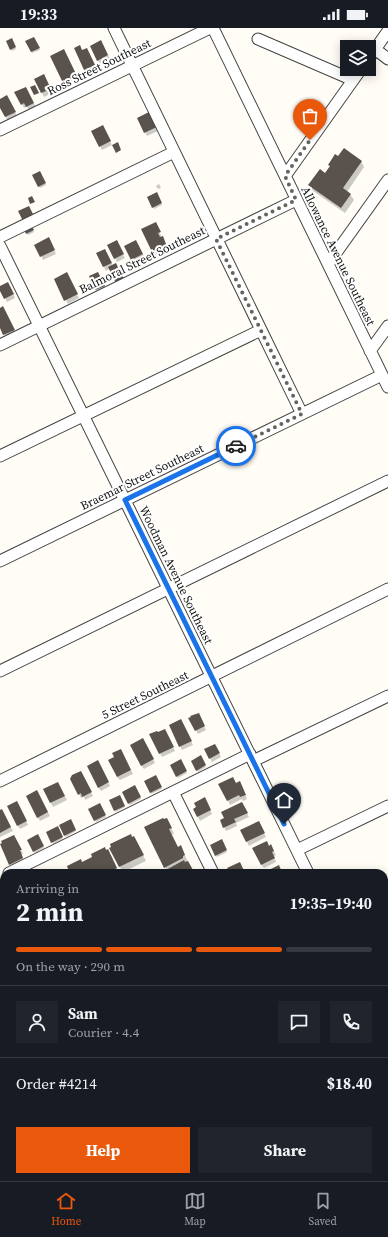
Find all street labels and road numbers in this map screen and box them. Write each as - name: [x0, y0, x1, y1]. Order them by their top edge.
- street label: Ross Street Southeast: [45, 35, 153, 99]
- street label: Allowance Avenue Southeast: [297, 184, 379, 328]
- street label: Balmoral Street Southeast: [77, 223, 208, 297]
- street label: Braemar Street Southeast: [78, 440, 206, 514]
- street label: Woodman Avenue Southeast: [136, 503, 216, 647]
- street label: 5 Street Southeast: [99, 667, 191, 723]

